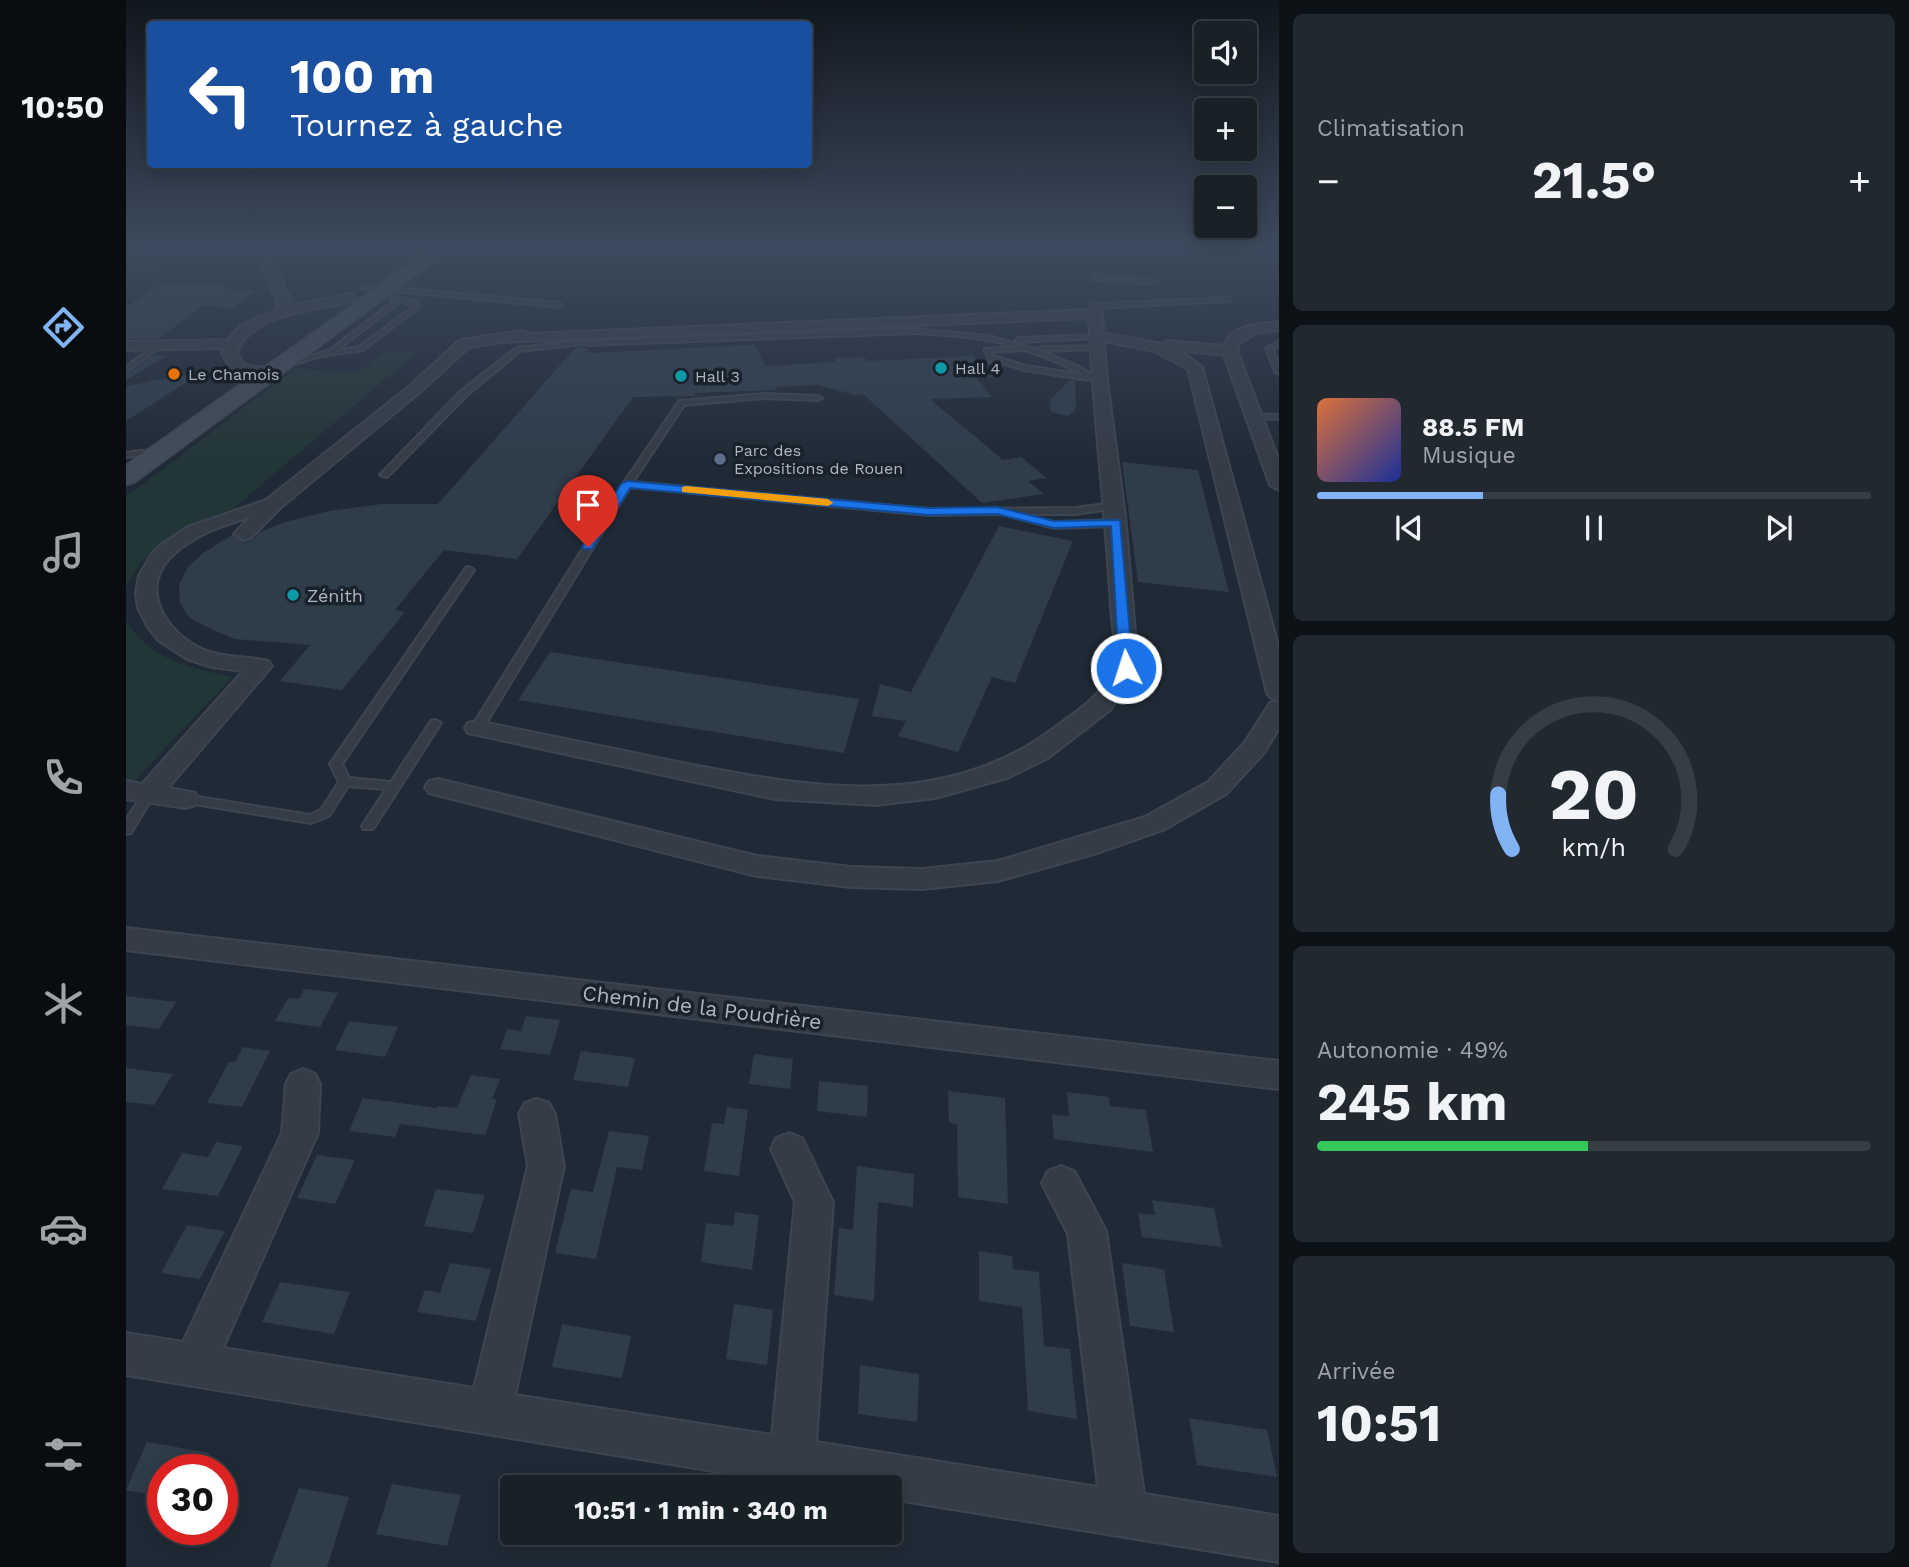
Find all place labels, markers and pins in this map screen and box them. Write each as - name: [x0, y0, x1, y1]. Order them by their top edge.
- place label: Hall 4: [955, 359, 1000, 378]
- marker: Hall 4: [933, 360, 949, 376]
- place label: Le Chamois: [188, 365, 280, 384]
- marker: Le Chamois: [166, 366, 182, 382]
- place label: Hall 3: [695, 367, 740, 386]
- marker: Hall 3: [673, 368, 689, 384]
- place label: Parc des Expositions de Rouen: [734, 441, 903, 478]
- marker: Parc des Expositions de Rouen: [712, 451, 728, 467]
- pin: [558, 475, 618, 547]
- place label: Zénith: [307, 585, 363, 606]
- marker: Zénith: [285, 587, 301, 603]

